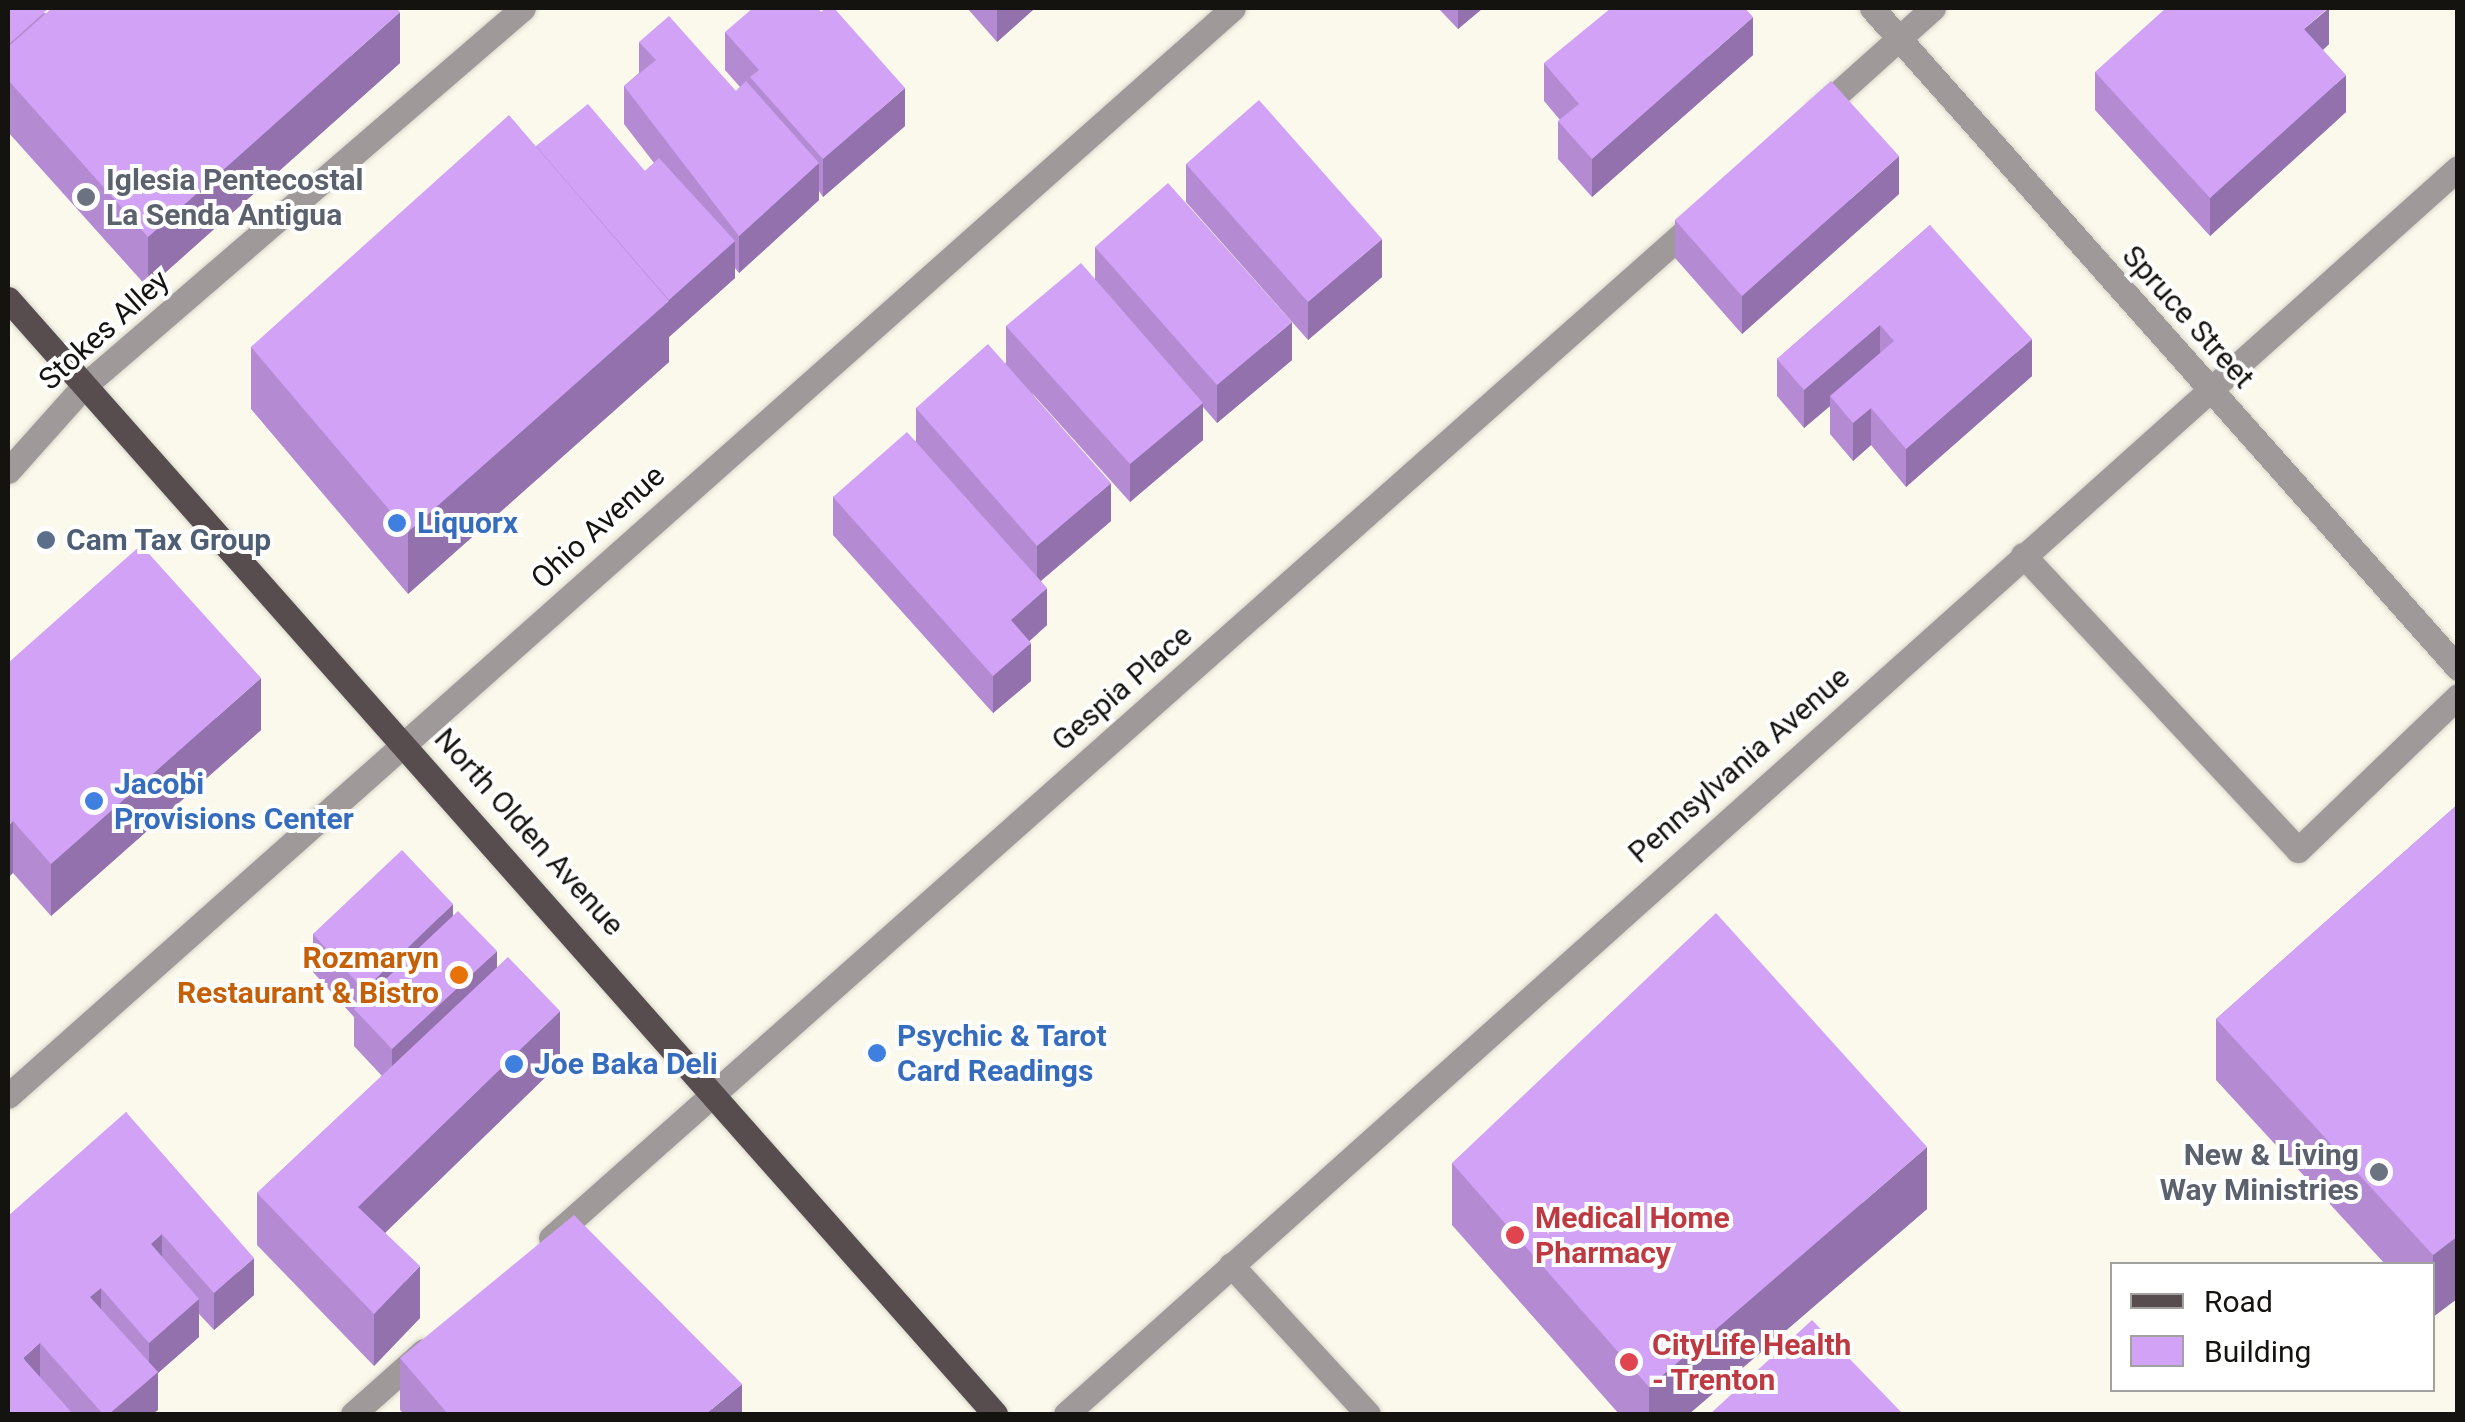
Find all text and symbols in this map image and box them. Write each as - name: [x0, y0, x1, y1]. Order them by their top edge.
- place label: Iglesia Pentecostal La Senda Antigua: [106, 162, 364, 232]
- marker: Iglesia Pentecostal La Senda Antigua: [75, 186, 97, 208]
- street label: Spruce Street: [2115, 238, 2261, 396]
- street label: Stokes Alley: [32, 262, 176, 398]
- street label: Ohio Avenue: [524, 458, 672, 596]
- place label: Liquorx: [417, 505, 518, 541]
- marker: Liquorx: [386, 512, 408, 534]
- place label: Cam Tax Group: [66, 522, 272, 558]
- marker: Cam Tax Group: [35, 529, 57, 551]
- street label: Gespia Place: [1045, 617, 1199, 759]
- street label: Pennsylvania Avenue: [1621, 659, 1857, 871]
- street label: North Olden Avenue: [427, 721, 631, 943]
- place label: Jacobi Provisions Center: [114, 766, 354, 836]
- marker: Jacobi Provisions Center: [83, 790, 105, 812]
- place label: Rozmaryn Restaurant & Bistro: [177, 940, 439, 1010]
- marker: Rozmaryn Restaurant & Bistro: [448, 964, 470, 986]
- place label: Psychic & Tarot Card Readings: [897, 1018, 1107, 1088]
- marker: Psychic & Tarot Card Readings: [866, 1042, 888, 1064]
- place label: Joe Baka Deli: [534, 1046, 718, 1082]
- marker: Joe Baka Deli: [503, 1053, 525, 1075]
- place label: New & Living Way Ministries: [2160, 1137, 2359, 1208]
- marker: New & Living Way Ministries: [2368, 1161, 2390, 1183]
- place label: Medical Home Pharmacy: [1535, 1200, 1730, 1270]
- marker: Medical Home Pharmacy: [1504, 1224, 1526, 1246]
- legend: [2110, 1262, 2435, 1392]
- text: Road: [2204, 1284, 2273, 1319]
- place label: CityLife Health - Trenton: [1652, 1327, 1851, 1398]
- text: Building: [2204, 1334, 2311, 1369]
- marker: CityLife Health - Trenton: [1616, 1349, 1642, 1375]

